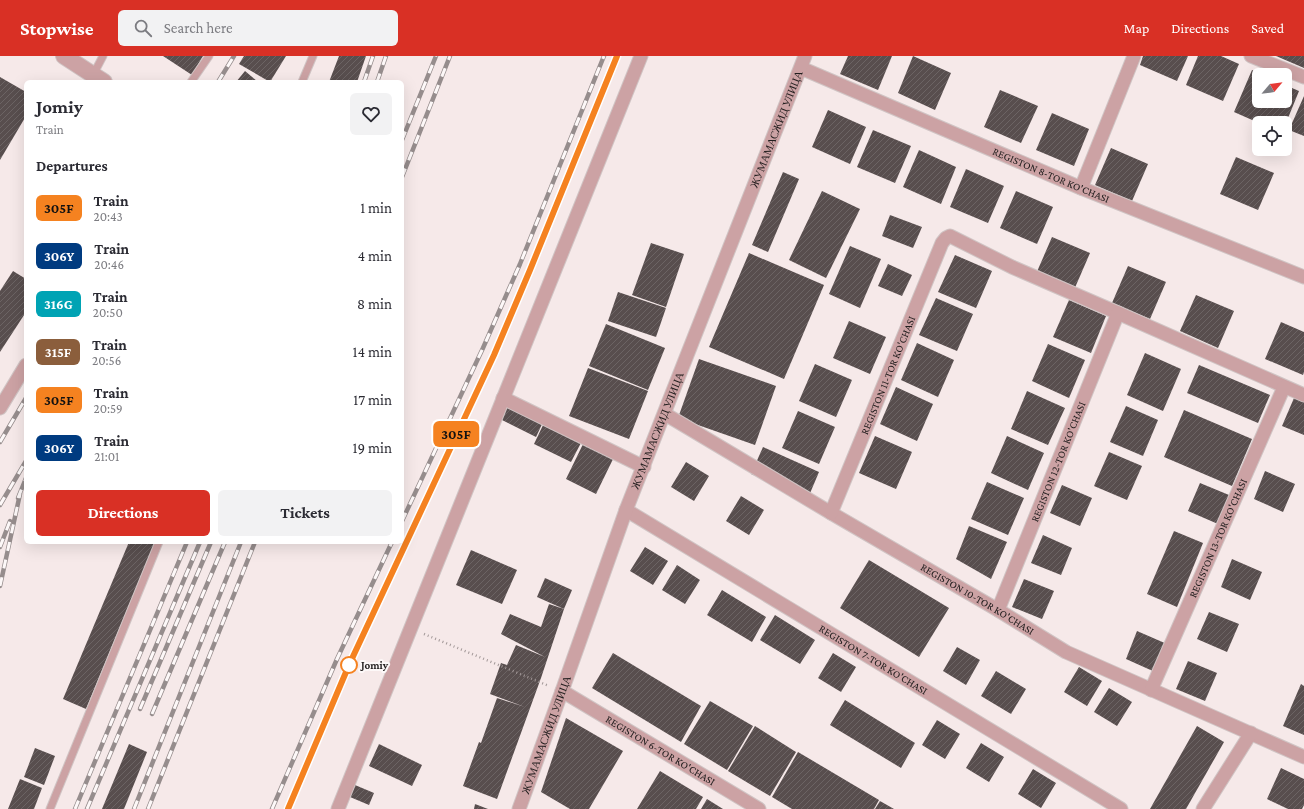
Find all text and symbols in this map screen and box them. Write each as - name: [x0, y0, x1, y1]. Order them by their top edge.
- search box: [118, 10, 398, 46]
- icon: search: [132, 17, 154, 39]
- text: Stopwise: [20, 18, 94, 39]
- text: Search here: [164, 20, 233, 36]
- text: Map: [1124, 20, 1149, 36]
- text: Directions: [1171, 20, 1229, 36]
- text: Saved: [1251, 20, 1284, 36]
- north arrow: [1252, 68, 1292, 108]
- map controls: [1252, 68, 1292, 156]
- street label: ЖУМАМАСЖИД УЛИЦА: [748, 69, 805, 189]
- button: heart: [350, 93, 392, 135]
- text: Jomiy: [36, 96, 83, 117]
- button: locate: [1252, 116, 1292, 156]
- text: Train: [36, 122, 64, 137]
- street label: REGISTON 8-TOR KO'CHASI: [991, 145, 1111, 205]
- text: Departures: [36, 158, 108, 174]
- text: Train: [94, 193, 129, 209]
- text: 305F: [44, 200, 74, 216]
- text: 1 min: [360, 200, 392, 216]
- text: 20:43: [94, 209, 123, 224]
- text: Train: [94, 241, 129, 257]
- text: 306Y: [44, 248, 74, 264]
- text: 4 min: [357, 248, 392, 264]
- text: 20:46: [94, 257, 124, 272]
- text: Train: [93, 289, 128, 305]
- text: 316G: [44, 296, 73, 312]
- text: 8 min: [357, 296, 392, 312]
- text: 20:50: [93, 305, 123, 320]
- street label: REGISTON 11-TOR KO'CHASI: [858, 314, 917, 436]
- text: Train: [92, 337, 127, 353]
- text: 315F: [45, 344, 71, 360]
- text: 14 min: [353, 344, 392, 360]
- text: 20:56: [92, 353, 121, 368]
- street label: ЖУМАМАСЖИД УЛИЦА: [629, 370, 686, 491]
- text: Train: [94, 385, 129, 401]
- text: 305F: [44, 392, 74, 408]
- text: 17 min: [353, 392, 392, 408]
- street label: REGISTON 12-TOR KO'CHASI: [1028, 400, 1088, 524]
- text: 20:59: [94, 401, 123, 416]
- line badge: 305F: [428, 421, 484, 447]
- text: 305F: [441, 426, 471, 442]
- text: Train: [94, 433, 129, 449]
- text: 306Y: [44, 440, 74, 456]
- text: 19 min: [353, 440, 392, 456]
- text: 21:01: [94, 449, 119, 464]
- street label: REGISTON 13-TOR KO'CHASI: [1186, 477, 1249, 599]
- button: Directions: [36, 490, 210, 536]
- button: Tickets: [218, 490, 392, 536]
- street label: REGISTON 10-TOR KO'CHASI: [919, 560, 1036, 637]
- street label: REGISTON 7-TOR KO'CHASI: [817, 622, 930, 697]
- marker: Jomiy: [340, 656, 358, 674]
- place label: Jomiy: [360, 659, 389, 671]
- street label: ЖУМАМАСЖИД УЛИЦА: [519, 674, 573, 796]
- street label: REGISTON 6-TOR KO'CHASI: [604, 713, 718, 787]

